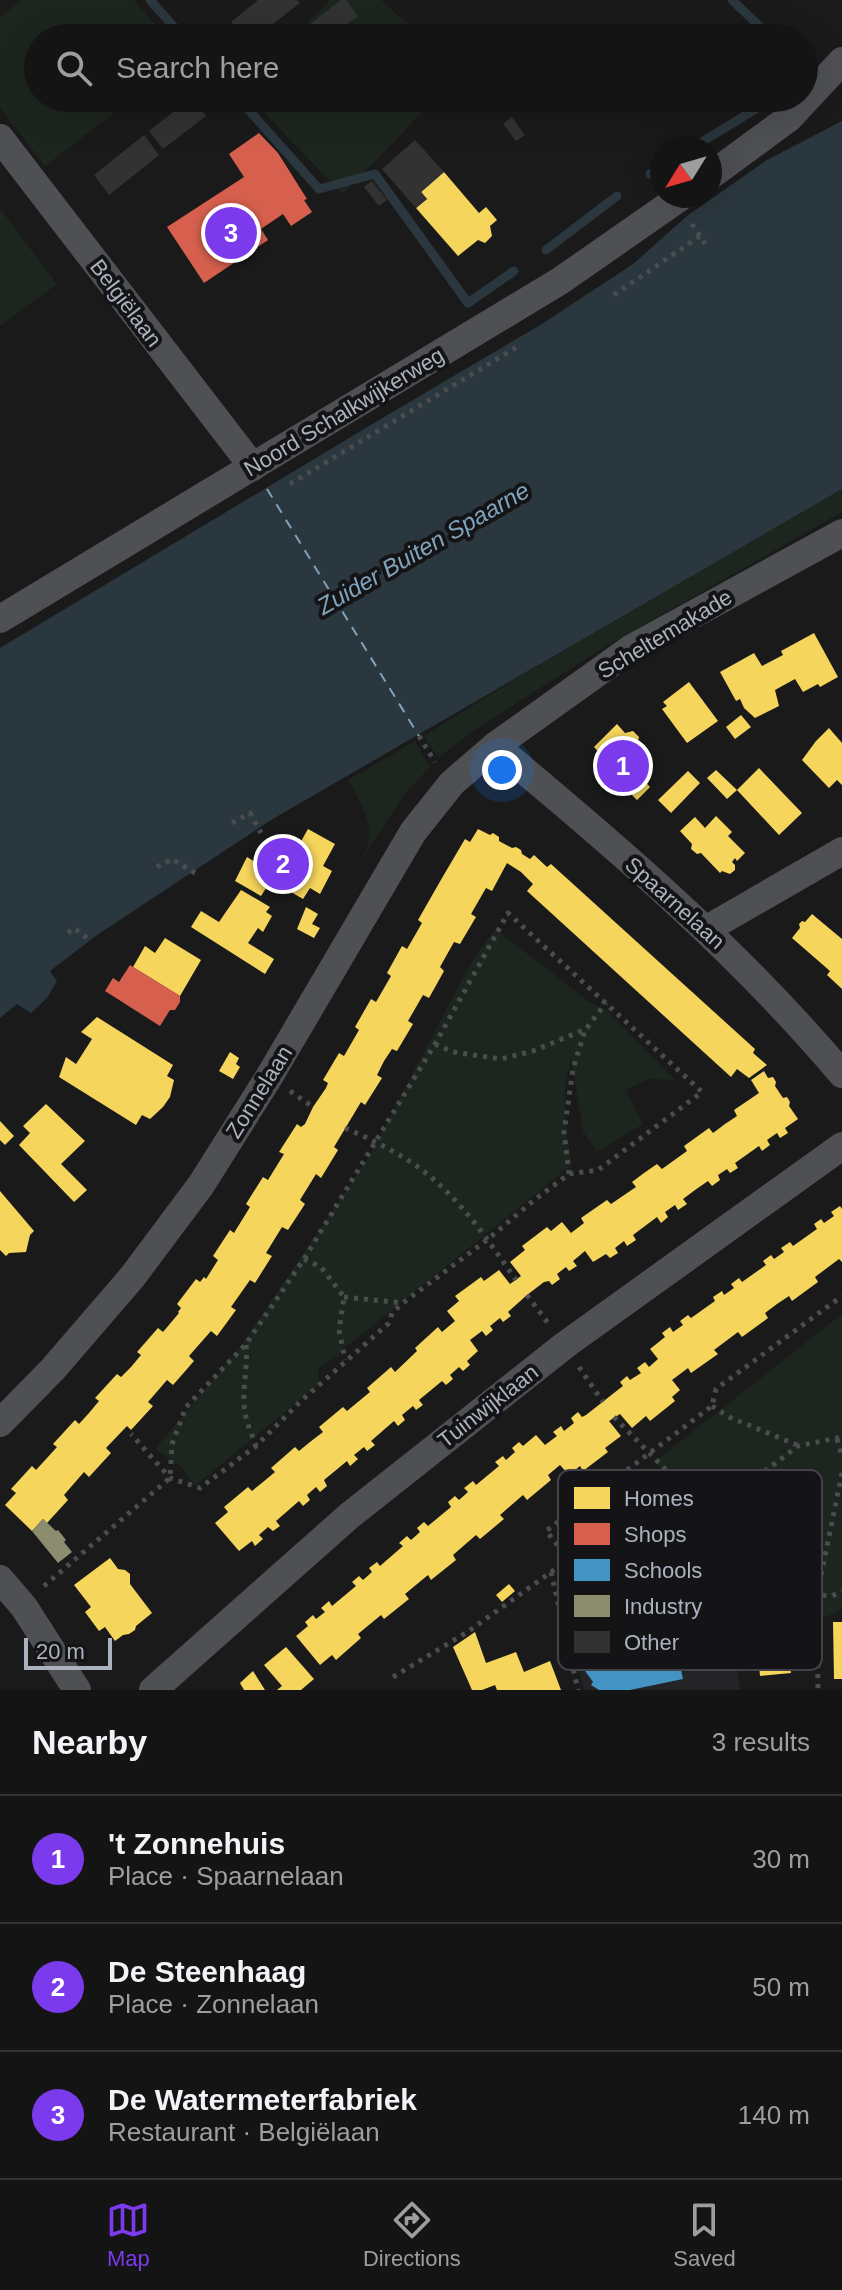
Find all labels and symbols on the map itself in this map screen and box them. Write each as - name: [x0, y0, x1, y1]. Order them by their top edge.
- north arrow: [650, 136, 722, 208]
- pin: 3: [205, 203, 257, 263]
- street label: Belgiëlaan: [85, 254, 167, 352]
- street label: Noord Schalkwijkerweg: [240, 342, 448, 482]
- water label: Zuider Buiten Spaarne: [311, 476, 534, 620]
- street label: Scheltemakade: [594, 584, 736, 684]
- pin: 1: [597, 736, 649, 796]
- your location: [482, 750, 522, 790]
- pin: 2: [257, 834, 309, 894]
- street label: Spaarnelaan: [620, 852, 730, 954]
- street label: Zonnelaan: [221, 1041, 297, 1143]
- street label: Tuinwijklaan: [433, 1359, 543, 1453]
- legend: [558, 1470, 822, 1670]
- text: Homes: [624, 1486, 694, 1511]
- text: Shops: [624, 1522, 686, 1547]
- text: Schools: [624, 1558, 702, 1583]
- text: Industry: [624, 1594, 702, 1619]
- text: Other: [624, 1630, 679, 1655]
- scale bar: [24, 1634, 112, 1670]

